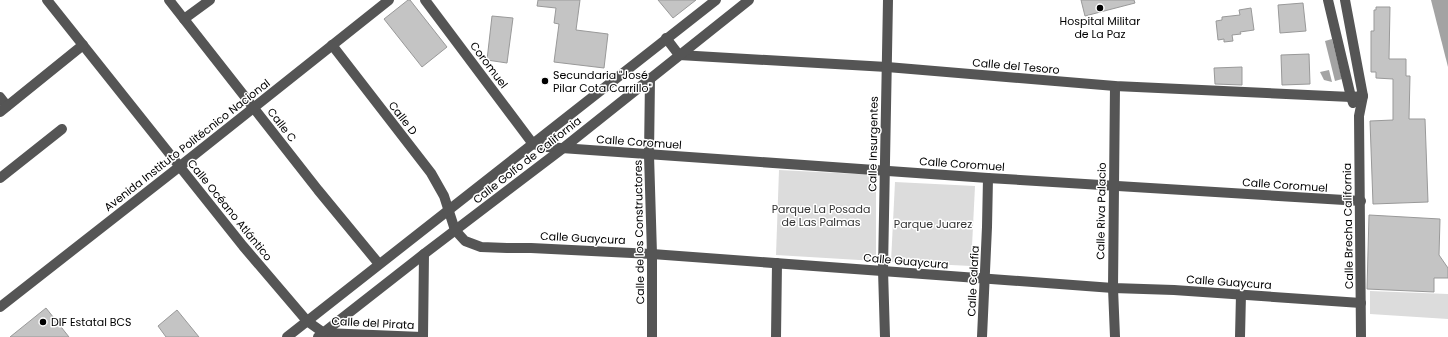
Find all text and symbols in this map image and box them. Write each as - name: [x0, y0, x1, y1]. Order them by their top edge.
- marker: Hospital Militar de La Paz: [1095, 3, 1105, 13]
- place label: Hospital Militar de La Paz: [1060, 13, 1140, 42]
- street label: Coromuel: [466, 38, 512, 92]
- street label: Calle del Tesoro: [972, 54, 1060, 78]
- place label: Secundaria "José Pilar Cota Carrillo": [553, 67, 652, 96]
- street label: Avenida Instituto Politécnico Nacional: [101, 75, 273, 215]
- marker: Secundaria "José Pilar Cota Carrillo": [540, 76, 550, 86]
- street label: Calle Insurgentes: [864, 96, 882, 192]
- street label: Calle D: [385, 98, 421, 138]
- street label: Calle C: [264, 104, 300, 146]
- street label: Calle Golfo de California: [469, 113, 585, 207]
- street label: Calle Coromuel: [596, 131, 682, 153]
- street label: Calle Coromuel: [919, 153, 1005, 175]
- street label: Calle Océano Atlántico: [184, 156, 276, 264]
- street label: Calle de los Constructores: [630, 159, 648, 304]
- street label: Calle Riva Palacio: [1092, 162, 1110, 260]
- street label: Calle Brecha California: [1339, 163, 1357, 289]
- street label: Calle Coromuel: [1242, 174, 1328, 196]
- park label: Parque La Posada de Las Palmas: [772, 201, 870, 230]
- park label: Parque Juarez: [894, 216, 972, 232]
- street label: Calle Guaycura: [540, 228, 626, 248]
- street label: Calle Calafia: [963, 245, 983, 317]
- street label: Calle Guaycura: [863, 249, 949, 273]
- street label: Calle Guaycura: [1186, 271, 1272, 293]
- street label: Calle del Pirata: [331, 313, 415, 333]
- place label: DIF Estatal BCS: [51, 314, 132, 330]
- marker: DIF Estatal BCS: [38, 317, 48, 327]

